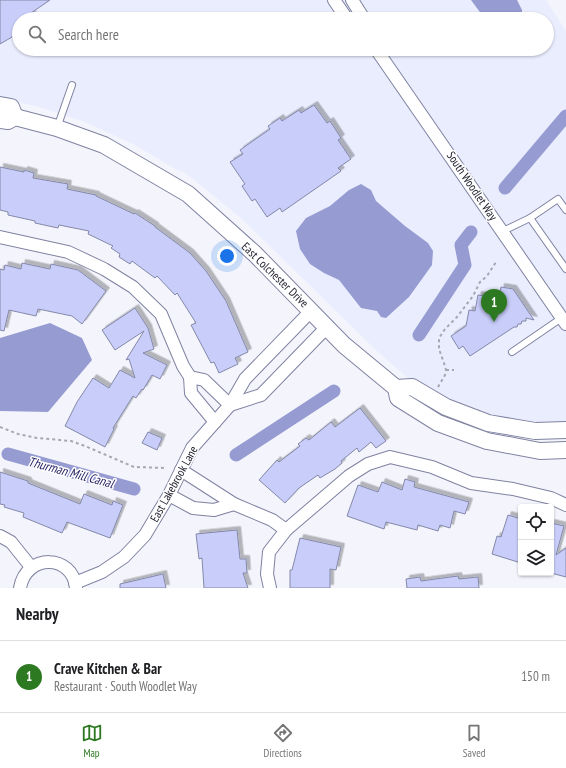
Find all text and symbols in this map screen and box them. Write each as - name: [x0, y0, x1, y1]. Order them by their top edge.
- search box: [12, 12, 554, 56]
- icon: search: [26, 23, 48, 45]
- text: Search here: [58, 25, 119, 44]
- street label: South Woodlet Way: [444, 148, 501, 223]
- street label: East Colchester Drive: [239, 239, 312, 310]
- your location: [217, 246, 237, 266]
- pin: 1: [481, 289, 507, 322]
- street label: East Lakebrook Lane: [147, 443, 201, 524]
- water label: Thurman Mill Canal: [26, 453, 117, 493]
- map controls: [518, 504, 554, 576]
- button: locate: [518, 504, 554, 540]
- button: layers: [518, 540, 554, 576]
- text: Nearby: [16, 603, 59, 625]
- text: Crave Kitchen & Bar: [54, 659, 162, 678]
- text: 1: [26, 668, 32, 685]
- text: 150 m: [521, 668, 550, 685]
- text: Restaurant · South Woodlet Way: [54, 678, 197, 695]
- tab: Map: [81, 722, 103, 760]
- tab: Directions: [264, 722, 302, 760]
- tab: Saved: [463, 722, 485, 760]

